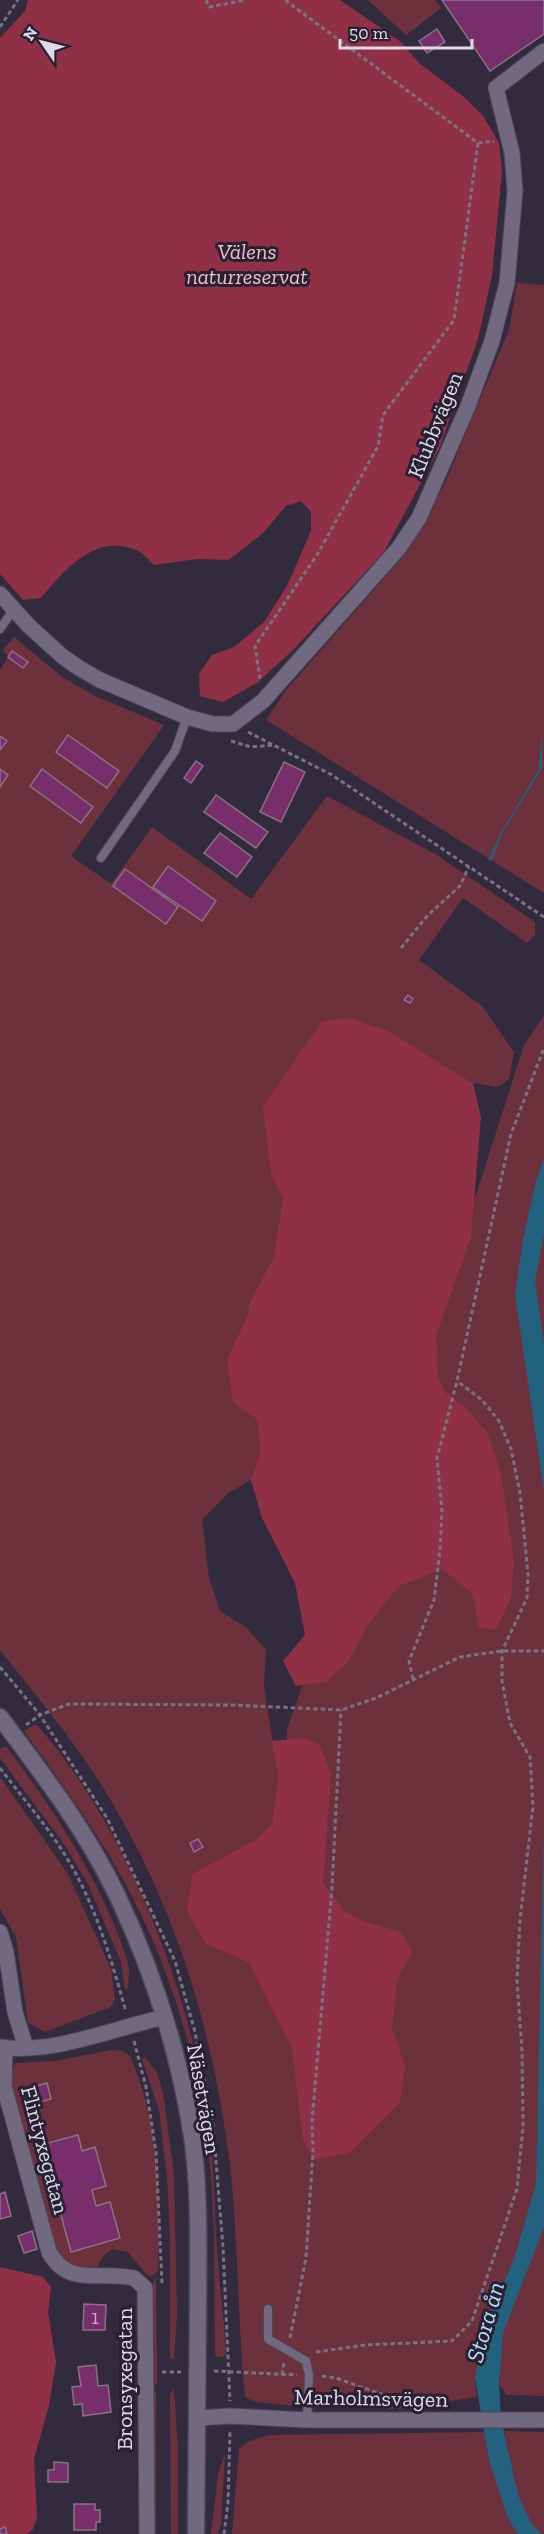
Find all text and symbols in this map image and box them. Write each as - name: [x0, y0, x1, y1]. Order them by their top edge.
- north arrow: [12, 12, 72, 72]
- scale bar: [340, 12, 472, 50]
- text: 50 m: [349, 22, 389, 44]
- text: N: [19, 23, 41, 44]
- park label: Välens naturreservat: [186, 238, 308, 290]
- street label: Klubbvägen: [401, 368, 469, 482]
- street label: Näsetvägen: [181, 2042, 227, 2157]
- street label: Flintyxegatan: [15, 2083, 75, 2217]
- water label: Stora ån: [460, 2278, 510, 2366]
- house number: 1: [91, 2305, 99, 2329]
- street label: Bronsyxegatan: [111, 2307, 138, 2450]
- street label: Marholmsvägen: [294, 2383, 449, 2413]

